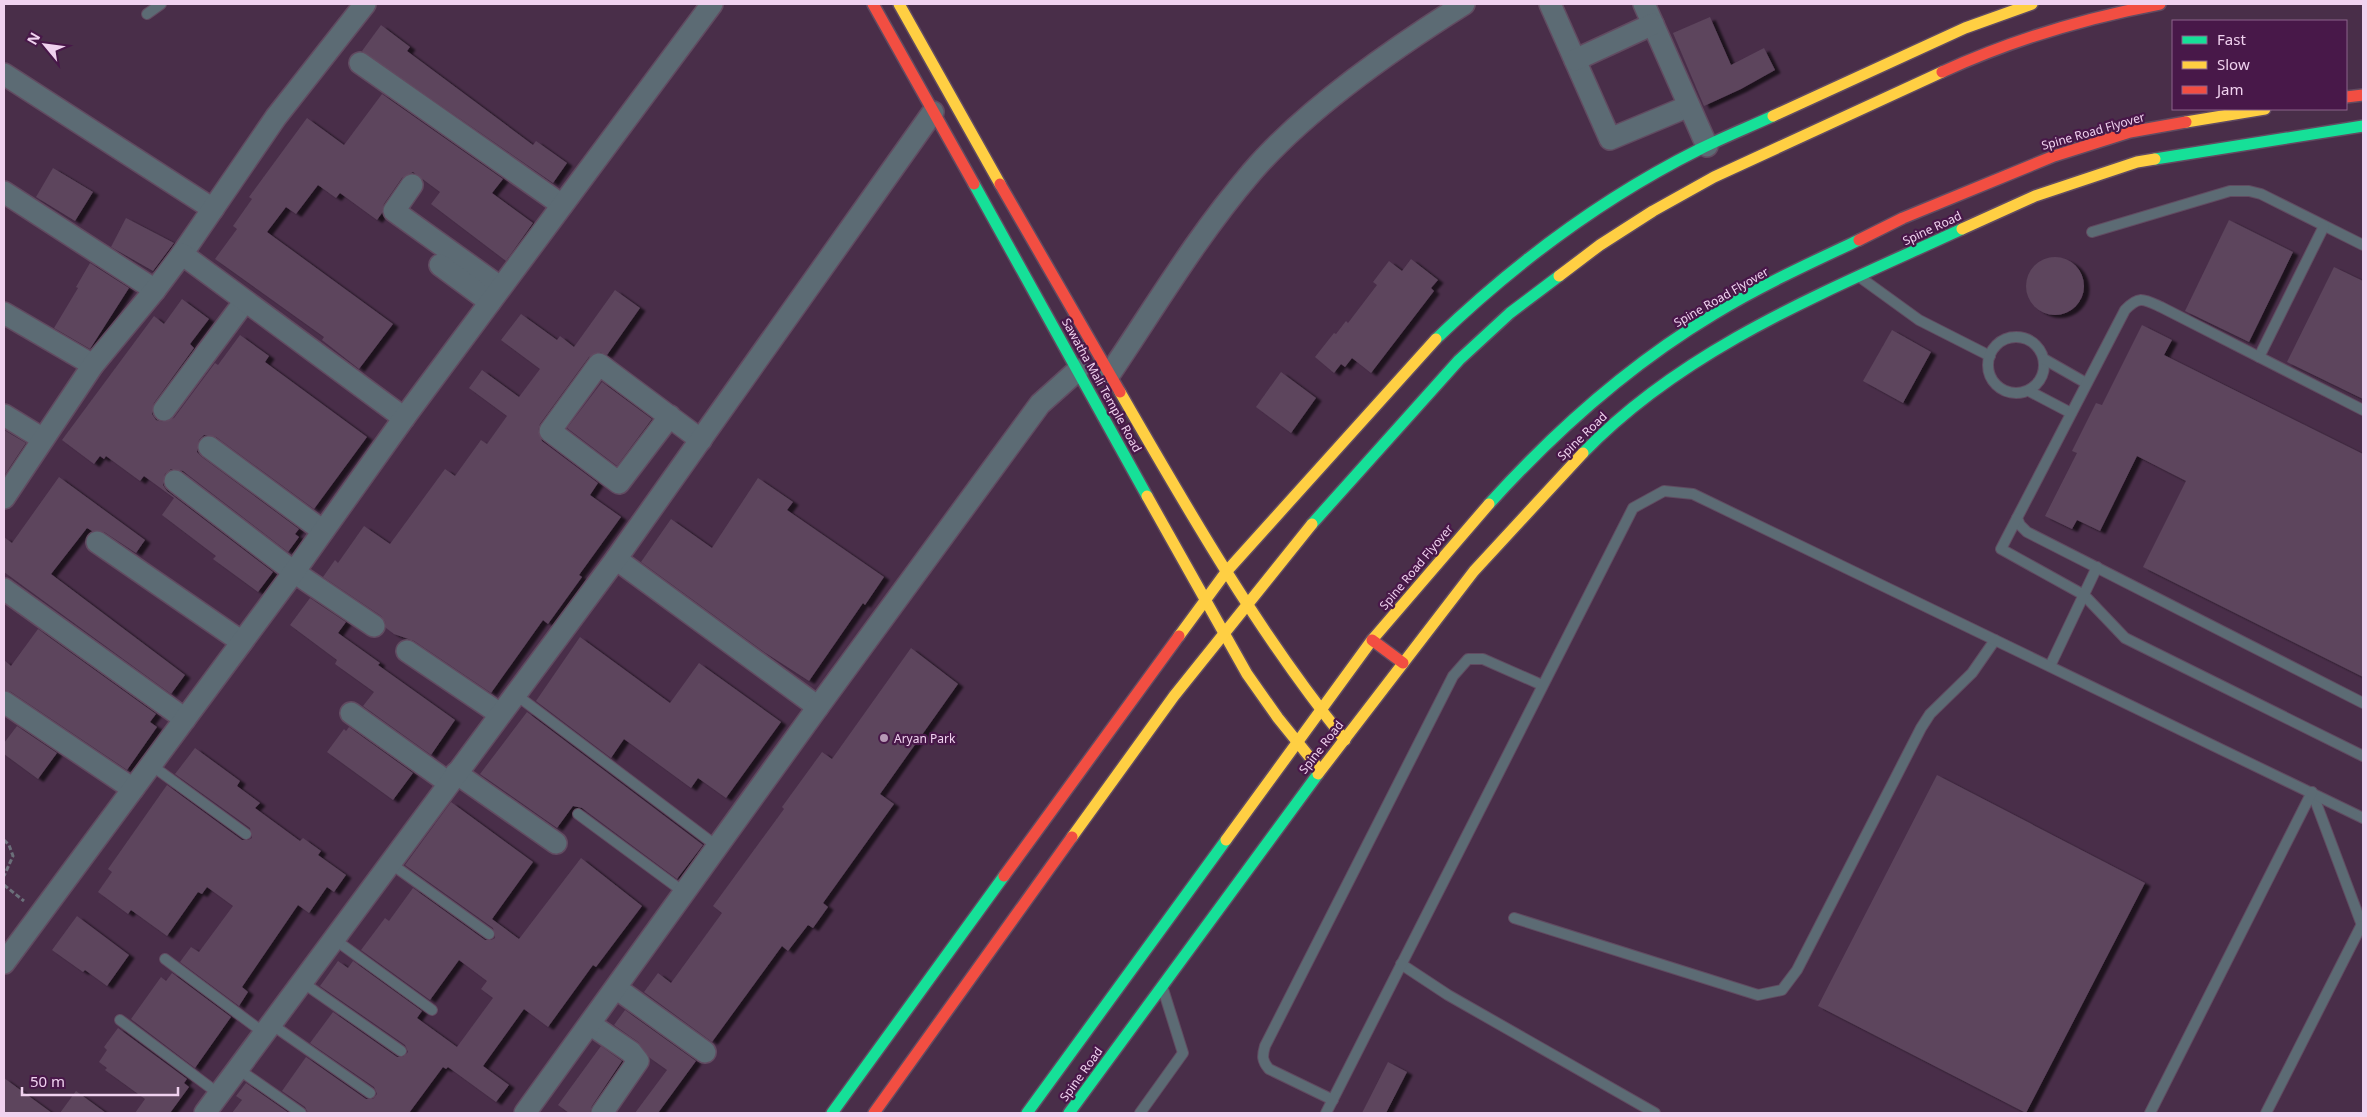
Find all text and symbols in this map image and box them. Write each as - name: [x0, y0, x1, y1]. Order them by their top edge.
- north arrow: [20, 20, 70, 70]
- legend: [2172, 20, 2347, 110]
- text: N: [22, 29, 44, 48]
- text: Fast: [2217, 29, 2246, 49]
- text: Slow: [2217, 54, 2250, 74]
- text: Jam: [2215, 79, 2244, 99]
- street label: Spine Road Flyover: [2039, 108, 2147, 154]
- street label: Spine Road: [1900, 207, 1964, 249]
- street label: Spine Road Flyover: [1671, 263, 1771, 331]
- street label: Sawatha Mali Temple Road: [1058, 315, 1146, 455]
- street label: Spine Road: [1553, 408, 1611, 464]
- street label: Spine Road Flyover: [1375, 521, 1457, 613]
- street label: Spine Road: [1295, 717, 1347, 777]
- place label: Aryan Park: [894, 730, 956, 747]
- marker: Aryan Park: [878, 732, 890, 744]
- street label: Spine Road: [1056, 1043, 1106, 1105]
- scale bar: [22, 1064, 179, 1096]
- text: 50 m: [30, 1071, 65, 1091]

